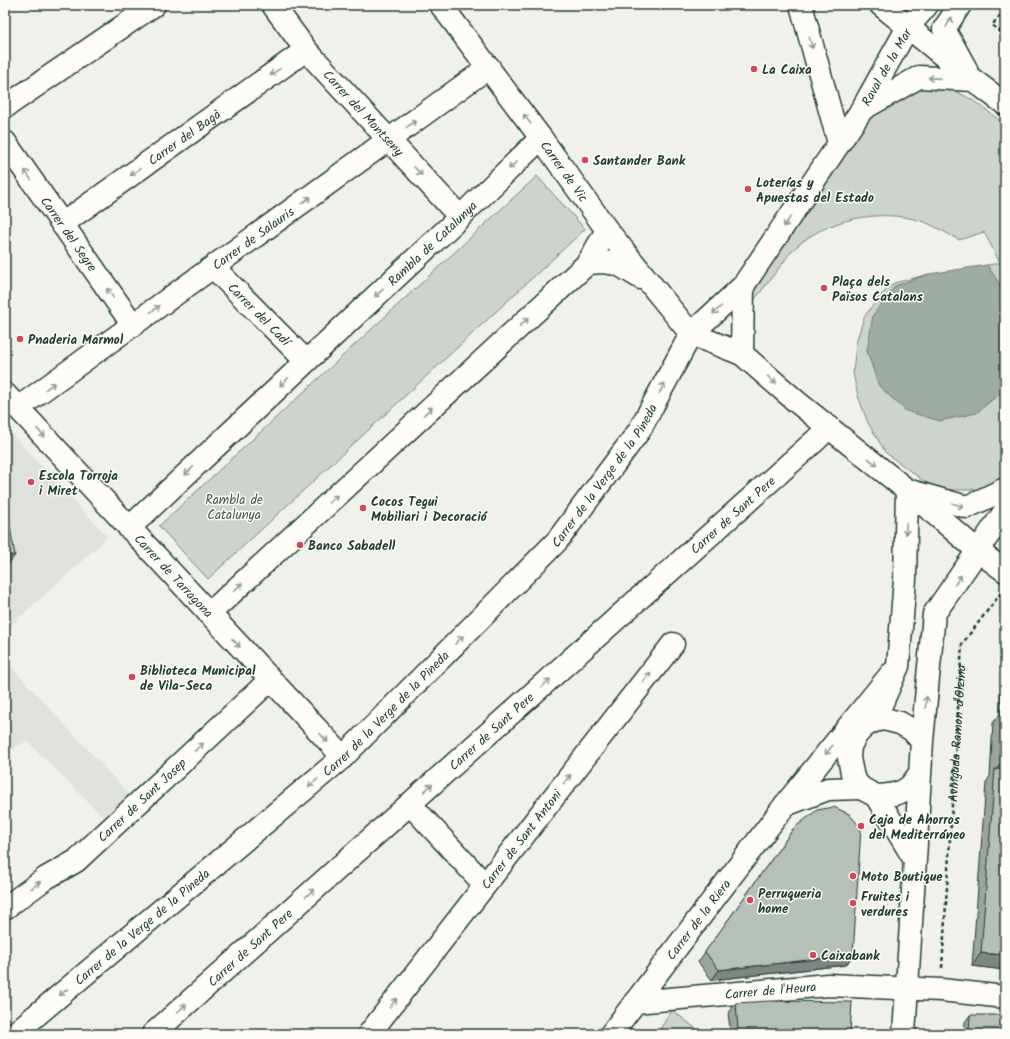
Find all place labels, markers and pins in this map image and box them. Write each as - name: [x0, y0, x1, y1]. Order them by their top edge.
- place label: La Caixa: [762, 60, 812, 81]
- marker: La Caixa: [749, 64, 759, 74]
- place label: Santander Bank: [593, 151, 686, 172]
- marker: Santander Bank: [580, 155, 590, 165]
- place label: Loterías y Apuestas del Estado: [756, 173, 874, 209]
- marker: Loterías y Apuestas del Estado: [743, 184, 753, 194]
- place label: Plaça dels Països Catalans: [832, 272, 923, 308]
- marker: Plaça dels Països Catalans: [819, 283, 829, 293]
- place label: Pnaderia Marmol: [28, 330, 124, 351]
- marker: Pnaderia Marmol: [15, 334, 25, 344]
- place label: Escola Torroja i Miret: [39, 466, 118, 502]
- marker: Escola Torroja i Miret: [26, 477, 36, 487]
- place label: Cocos Tegui Mobiliari i Decoració: [371, 492, 488, 528]
- marker: Cocos Tegui Mobiliari i Decoració: [358, 503, 368, 513]
- place label: Banco Sabadell: [308, 536, 396, 557]
- marker: Banco Sabadell: [295, 540, 305, 550]
- place label: Biblioteca Municipal de Vila-Seca: [140, 661, 256, 697]
- marker: Biblioteca Municipal de Vila-Seca: [127, 672, 137, 682]
- place label: Caja de Ahorros del Mediterráneo: [869, 810, 965, 846]
- marker: Caja de Ahorros del Mediterráneo: [856, 821, 866, 831]
- place label: Moto Boutique: [861, 867, 943, 888]
- marker: Moto Boutique: [848, 871, 858, 881]
- place label: Perruqueria home: [758, 884, 822, 920]
- place label: Fruites i verdures: [861, 887, 910, 923]
- marker: Perruqueria home: [745, 895, 755, 905]
- marker: Fruites i verdures: [848, 898, 858, 908]
- place label: Caixabank: [821, 946, 880, 967]
- marker: Caixabank: [808, 950, 818, 960]

